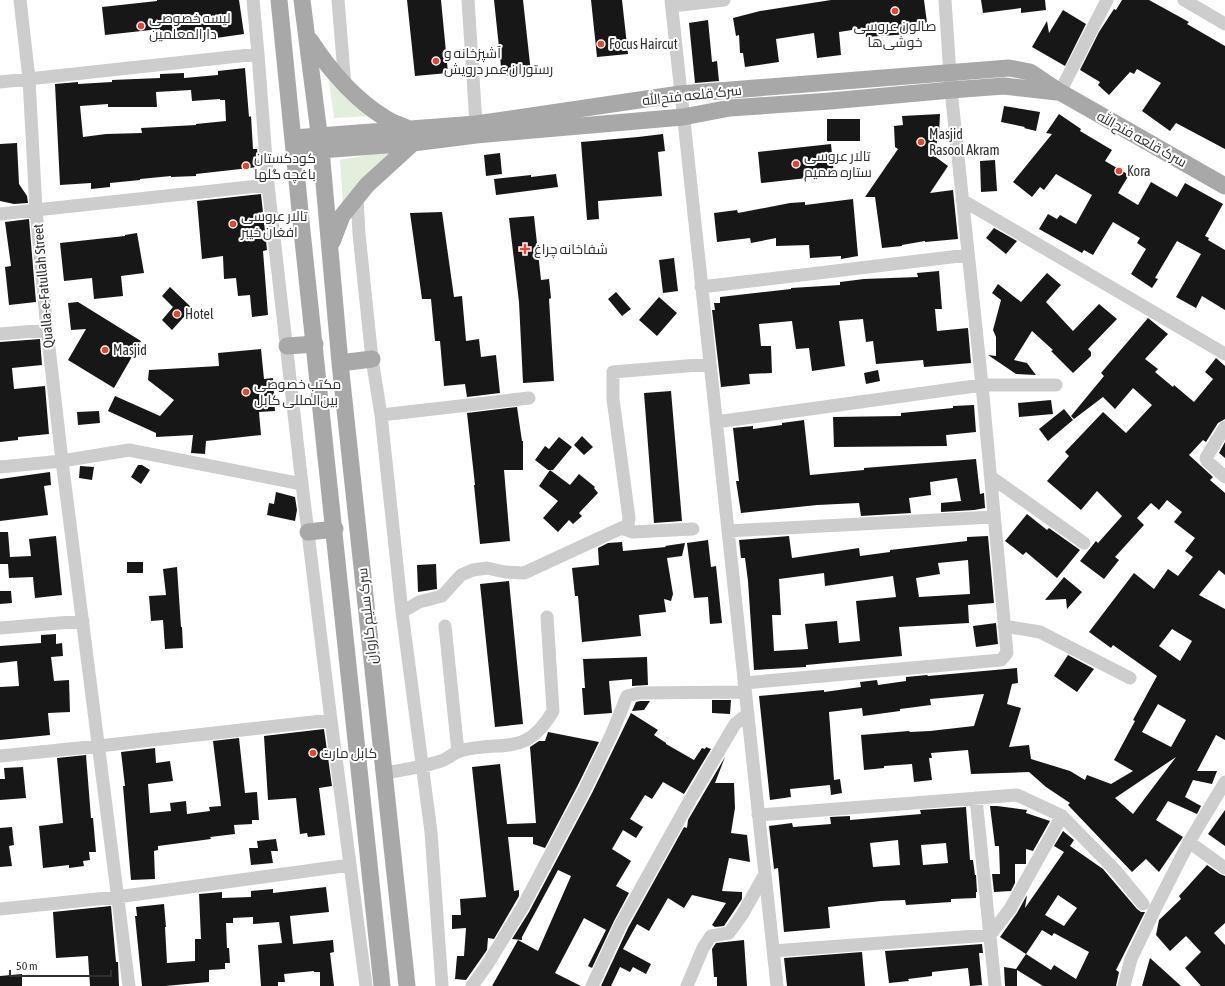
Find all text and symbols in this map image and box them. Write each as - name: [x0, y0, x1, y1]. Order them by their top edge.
- marker: صالون عروسی خوشی‌ها: [890, 6, 900, 16]
- place label: لیسه خصوصی دارالمعلمین: [149, 10, 231, 42]
- place label: صالون عروسی خوشی‌ها: [854, 18, 936, 50]
- marker: لیسه خصوصی دارالمعلمین: [136, 21, 146, 31]
- place label: Focus Haircut: [609, 36, 678, 52]
- marker: Focus Haircut: [596, 39, 606, 49]
- place label: آشپزخانه و رستوران عمر درویش: [444, 45, 553, 77]
- marker: آشپزخانه و رستوران عمر درویش: [431, 56, 441, 66]
- street label: سرک قلعه فتح‌الله: [641, 81, 743, 109]
- street label: سرک قلعه فتح‌الله: [1094, 107, 1190, 171]
- place label: Masjid Rasool Akram: [929, 126, 1000, 158]
- marker: Masjid Rasool Akram: [916, 137, 926, 147]
- place label: تالار عروسی ستاره صمیم: [804, 148, 872, 182]
- place label: کودکستان باغچه گلها: [254, 150, 316, 184]
- marker: تالار عروسی ستاره صمیم: [791, 159, 801, 169]
- marker: کودکستان باغچه گلها: [241, 161, 251, 171]
- place label: Kora: [1127, 163, 1151, 179]
- marker: Kora: [1114, 166, 1124, 176]
- place label: تالار عروسی افغان خیبر: [240, 208, 308, 240]
- marker: تالار عروسی افغان خیبر: [228, 219, 238, 229]
- street label: Qualla-e-Fatullah Street: [30, 223, 56, 349]
- place label: شفاخانه چراغ: [534, 241, 608, 259]
- marker: شفاخانه چراغ: [519, 243, 531, 255]
- place label: Hotel: [185, 306, 214, 322]
- marker: Hotel: [172, 309, 182, 319]
- place label: Masjid: [113, 342, 147, 358]
- marker: Masjid: [100, 345, 110, 355]
- place label: مکتب خصوصی بین‌المللی کابل: [254, 376, 341, 408]
- marker: مکتب خصوصی بین‌المللی کابل: [241, 387, 251, 397]
- street label: سرک سلیم کاروان: [354, 567, 382, 665]
- place label: کابل مارت: [321, 745, 377, 761]
- marker: کابل مارت: [308, 748, 318, 758]
- scale bar: [10, 952, 111, 978]
- text: 50 m: [16, 959, 38, 973]

